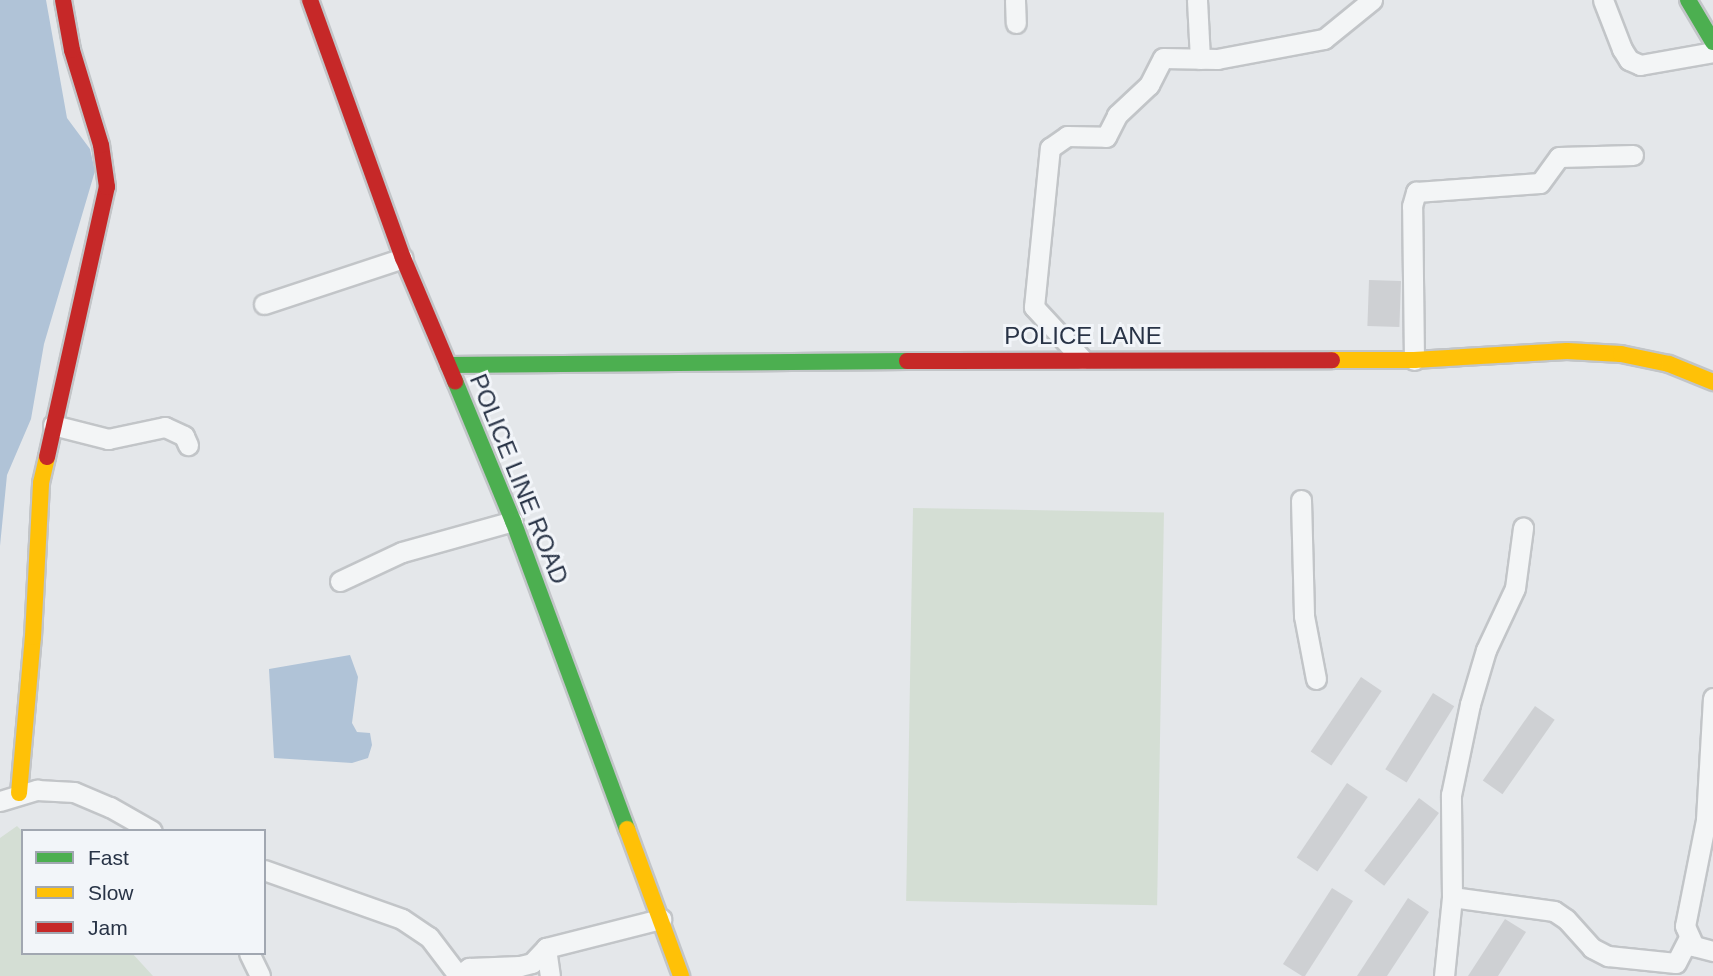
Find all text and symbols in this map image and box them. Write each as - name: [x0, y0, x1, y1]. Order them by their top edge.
- street label: POLICE LANE: [1004, 322, 1162, 350]
- street label: POLICE LINE ROAD: [464, 370, 574, 588]
- legend: [21, 829, 266, 955]
- text: Fast: [88, 846, 129, 869]
- text: Slow: [88, 881, 134, 904]
- text: Jam: [88, 916, 128, 939]

